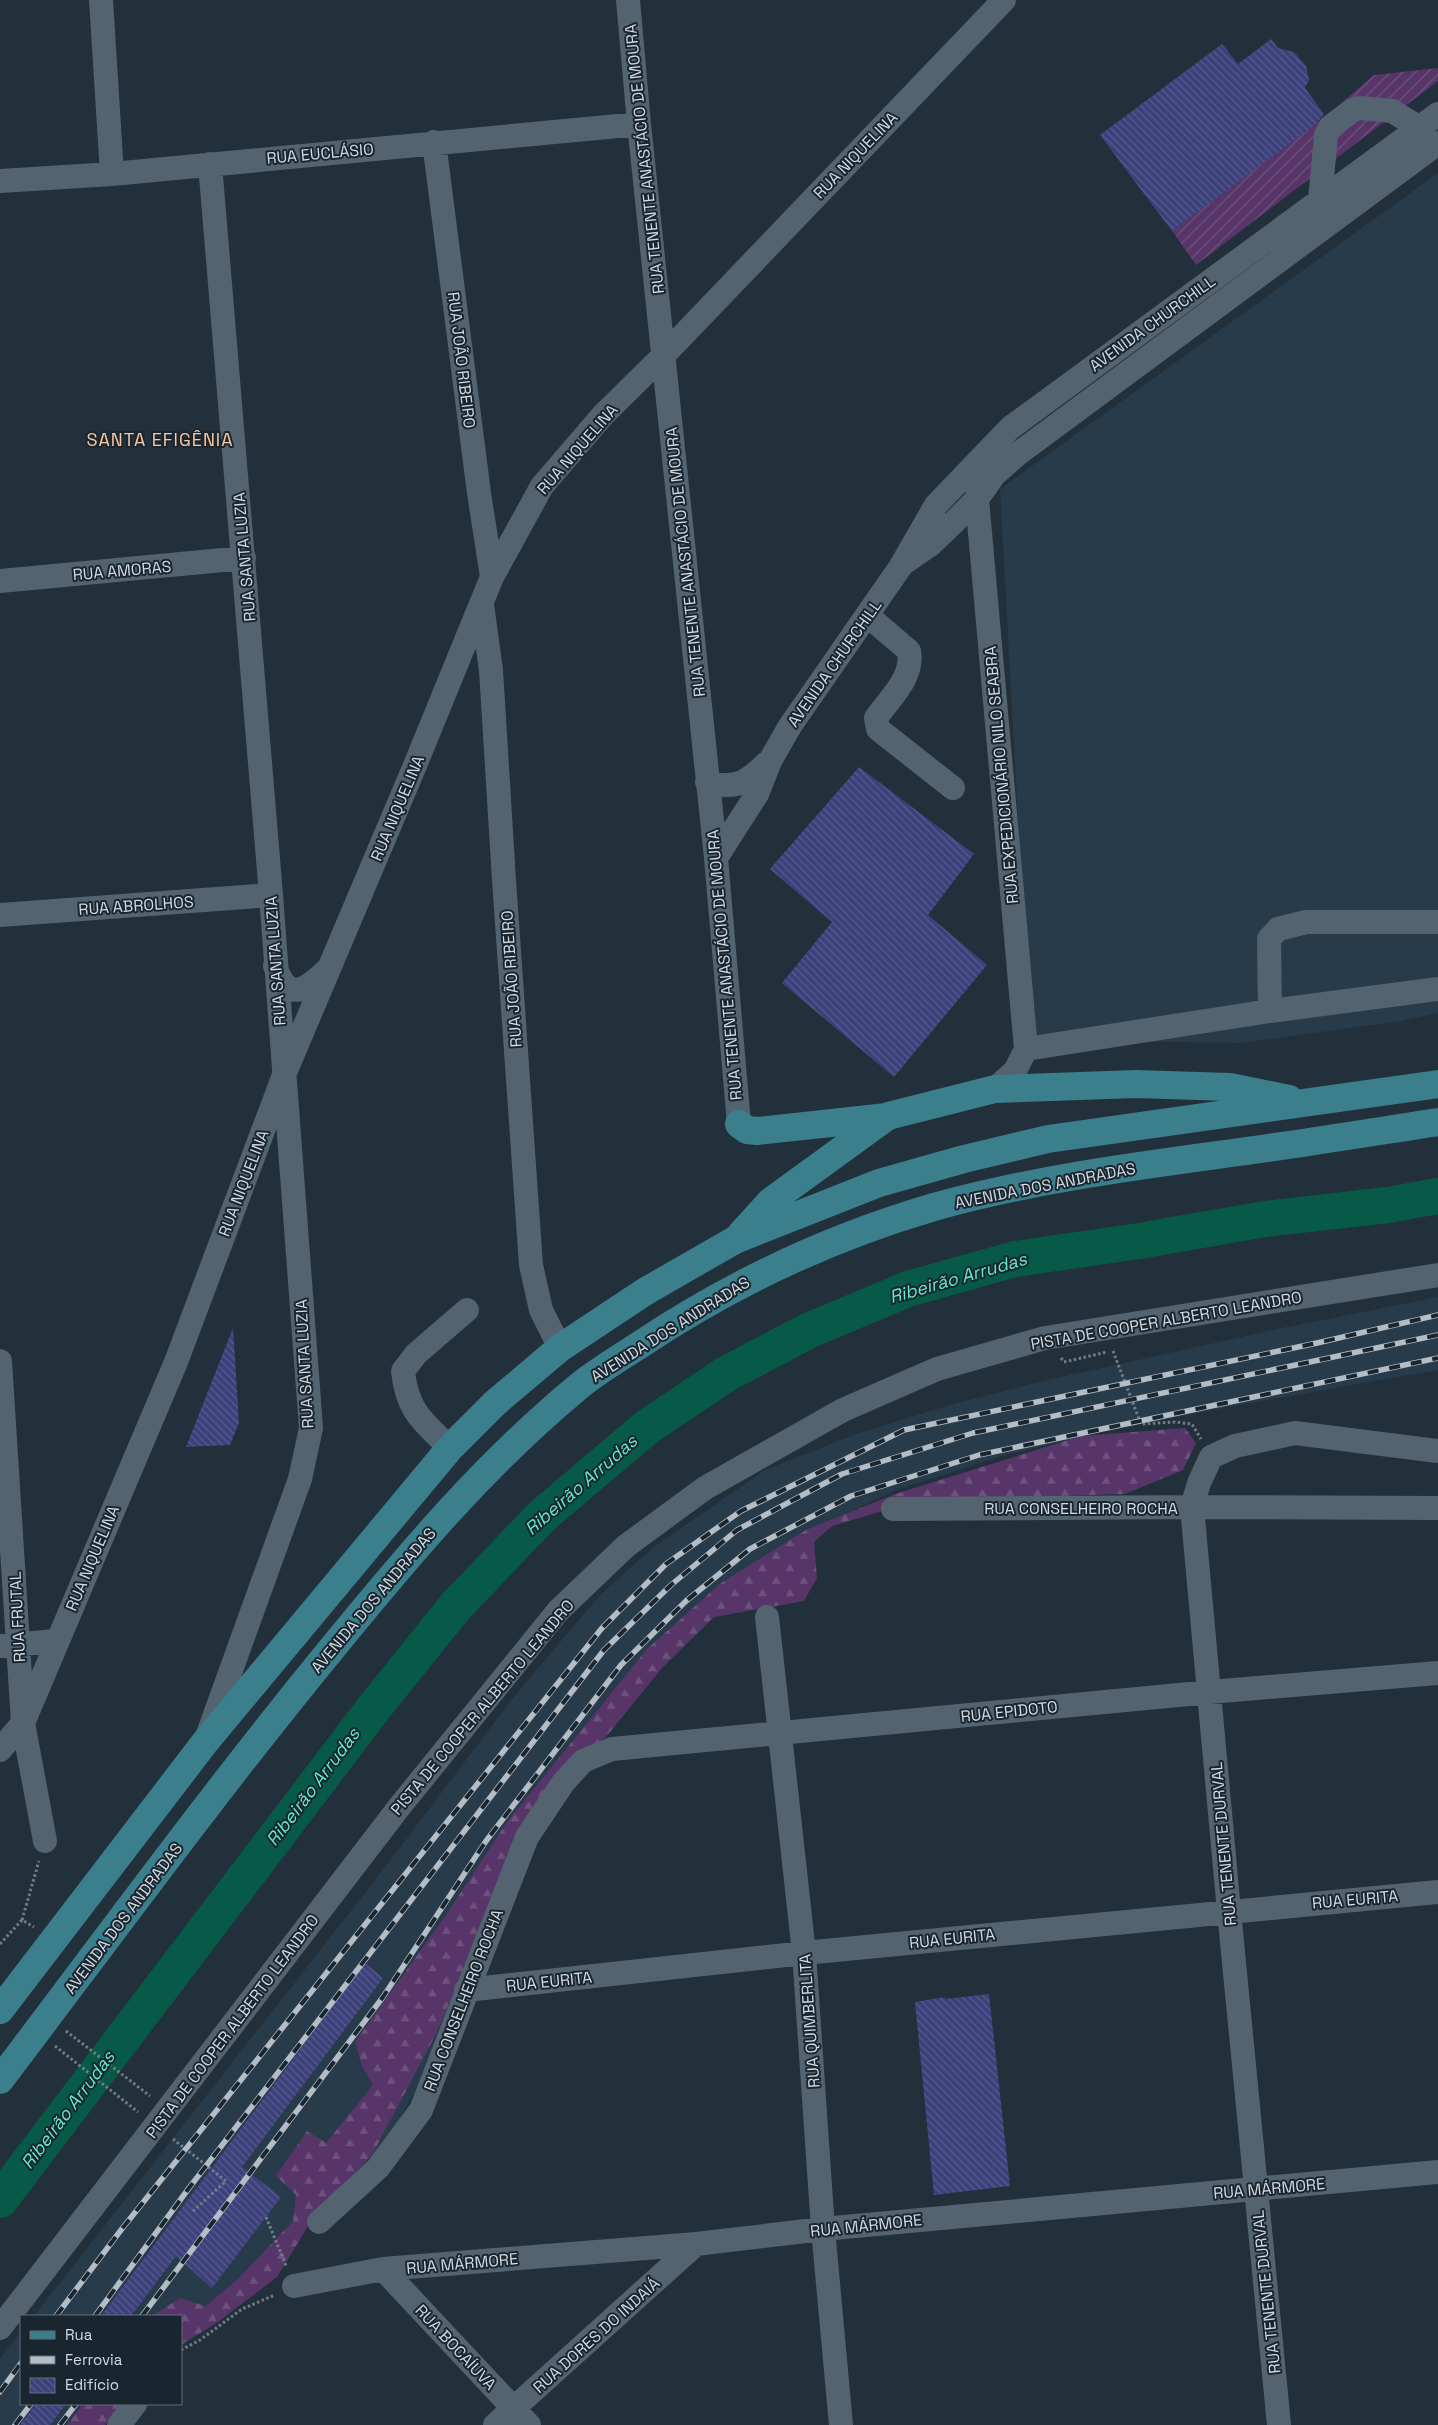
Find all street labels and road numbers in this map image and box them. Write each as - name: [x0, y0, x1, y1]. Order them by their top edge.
- street label: RUA TENENTE ANASTÁCIO DE MOURA: [620, 23, 669, 295]
- street label: RUA NIQUELINA: [809, 107, 902, 203]
- street label: RUA EUCLÁSIO: [266, 138, 375, 169]
- street label: AVENIDA CHURCHILL: [1085, 270, 1220, 376]
- street label: RUA JOÃO RIBEIRO: [443, 291, 480, 430]
- street label: RUA NIQUELINA: [532, 400, 622, 499]
- street label: RUA TENENTE ANASTÁCIO DE MOURA: [661, 426, 710, 698]
- street label: RUA SANTA LUZIA: [228, 492, 261, 622]
- street label: RUA AMORAS: [72, 556, 172, 585]
- street label: AVENIDA CHURCHILL: [783, 595, 886, 731]
- street label: RUA EXPEDICIONÁRIO NILO SEABRA: [980, 645, 1023, 905]
- street label: RUA NIQUELINA: [366, 752, 429, 864]
- street label: RUA TENENTE ANASTÁCIO DE MOURA: [702, 829, 747, 1101]
- street label: RUA ABROLHOS: [78, 891, 195, 920]
- street label: RUA SANTA LUZIA: [261, 896, 290, 1026]
- street label: RUA JOÃO RIBEIRO: [496, 910, 527, 1048]
- street label: RUA NIQUELINA: [213, 1127, 273, 1240]
- street label: AVENIDA DOS ANDRADAS: [953, 1158, 1138, 1213]
- street label: AVENIDA DOS ANDRADAS: [587, 1272, 754, 1387]
- street label: PISTA DE COOPER ALBERTO LEANDRO: [1029, 1286, 1303, 1355]
- street label: RUA SANTA LUZIA: [291, 1299, 318, 1429]
- street label: RUA CONSELHEIRO ROCHA: [984, 1498, 1178, 1519]
- street label: RUA NIQUELINA: [61, 1502, 124, 1614]
- street label: AVENIDA DOS ANDRADAS: [306, 1523, 441, 1678]
- street label: RUA FRUTAL: [5, 1571, 30, 1663]
- street label: PISTA DE COOPER ALBERTO LEANDRO: [386, 1595, 579, 1819]
- street label: RUA EPIDOTO: [959, 1696, 1059, 1727]
- street label: RUA TENENTE DURVAL: [1206, 1761, 1241, 1927]
- street label: AVENIDA DOS ANDRADAS: [60, 1838, 187, 1998]
- street label: RUA EURITA: [1311, 1885, 1399, 1914]
- street label: RUA CONSELHEIRO ROCHA: [419, 1906, 508, 2094]
- street label: PISTA DE COOPER ALBERTO LEANDRO: [141, 1910, 324, 2142]
- street label: RUA EURITA: [908, 1924, 996, 1953]
- street label: RUA QUIMBERLITA: [794, 1953, 825, 2089]
- street label: RUA EURITA: [505, 1967, 593, 1996]
- street label: RUA MÁRMORE: [1212, 2173, 1326, 2204]
- street label: RUA MÁRMORE: [809, 2209, 923, 2242]
- street label: RUA TENENTE DURVAL: [1247, 2209, 1286, 2375]
- street label: RUA MÁRMORE: [405, 2248, 519, 2279]
- street label: RUA DORES DO INDAIÁ: [529, 2273, 664, 2398]
- street label: RUA BOCAÍUVA: [411, 2300, 501, 2395]

